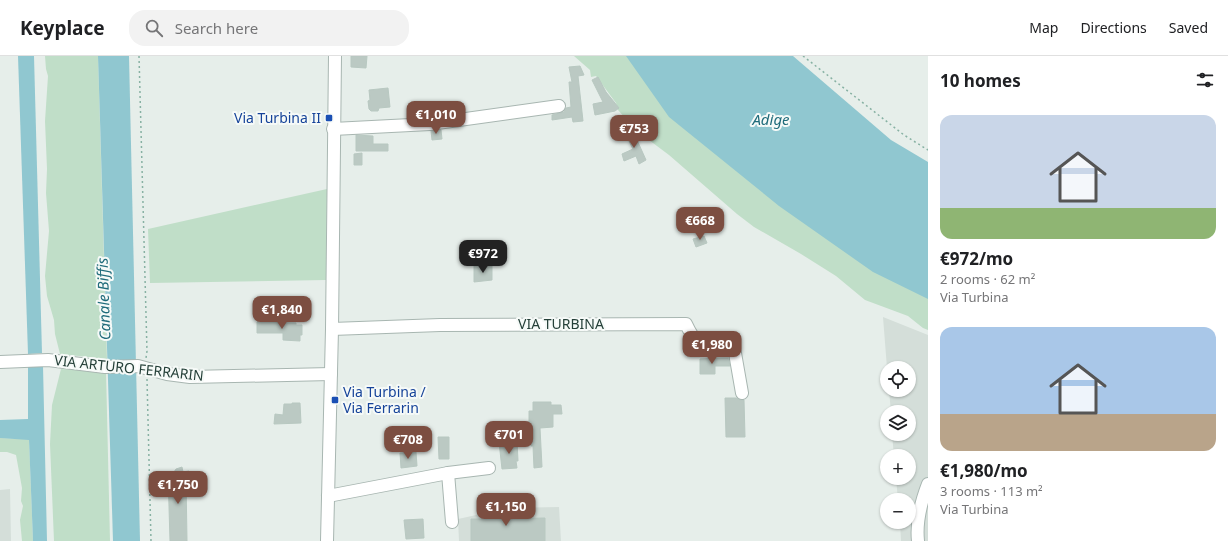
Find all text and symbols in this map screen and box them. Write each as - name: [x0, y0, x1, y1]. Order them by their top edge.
- search box: [129, 10, 409, 46]
- text: Keyplace: [20, 15, 105, 41]
- icon: search: [143, 17, 165, 39]
- text: Search here: [175, 18, 258, 38]
- text: Map: [1029, 18, 1058, 37]
- text: Directions: [1080, 18, 1147, 37]
- text: Saved: [1169, 18, 1208, 37]
- text: 10 homes: [940, 69, 1021, 92]
- icon: filters: [1194, 69, 1216, 91]
- pin: €1,010: [403, 101, 469, 135]
- text: €1,010: [416, 105, 456, 123]
- place label: Via Turbina II: [234, 108, 321, 127]
- water label: Adige: [751, 109, 790, 129]
- marker: Via Turbina II: [324, 113, 334, 123]
- pin: €753: [610, 115, 658, 149]
- text: €753: [619, 119, 649, 137]
- icon: home: [1042, 141, 1114, 213]
- pin: €668: [676, 207, 724, 241]
- text: €668: [685, 211, 715, 229]
- pin: €972: [459, 240, 507, 274]
- text: €972: [468, 244, 498, 262]
- text: €972/mo: [940, 247, 1013, 270]
- water label: Canale Biffis: [92, 257, 114, 341]
- text: 2 rooms · 62 m²: [940, 270, 1035, 288]
- text: Via Turbina: [940, 288, 1008, 306]
- pin: €1,840: [249, 296, 315, 330]
- text: €1,840: [262, 300, 302, 318]
- street label: VIA TURBINA: [518, 314, 604, 333]
- pin: €1,980: [679, 331, 745, 365]
- text: €1,980: [692, 335, 732, 353]
- street label: VIA ARTURO FERRARIN: [53, 350, 205, 385]
- icon: home: [1042, 353, 1114, 425]
- map controls: [880, 361, 916, 529]
- button: locate: [880, 361, 916, 397]
- place label: Via Turbina / Via Ferrarin: [343, 382, 426, 417]
- marker: Via Turbina / Via Ferrarin: [330, 395, 340, 405]
- button: layers: [880, 405, 916, 441]
- pin: €701: [485, 421, 533, 455]
- text: €701: [494, 425, 524, 443]
- pin: €708: [384, 426, 432, 460]
- text: €708: [393, 430, 423, 448]
- button: +: [880, 449, 916, 485]
- text: €1,980/mo: [940, 459, 1028, 482]
- pin: €1,750: [145, 471, 211, 505]
- text: €1,750: [158, 475, 198, 493]
- text: 3 rooms · 113 m²: [940, 482, 1043, 500]
- pin: €1,150: [473, 493, 539, 527]
- button: −: [880, 493, 916, 529]
- text: €1,150: [486, 497, 526, 515]
- text: Via Turbina: [940, 500, 1008, 518]

